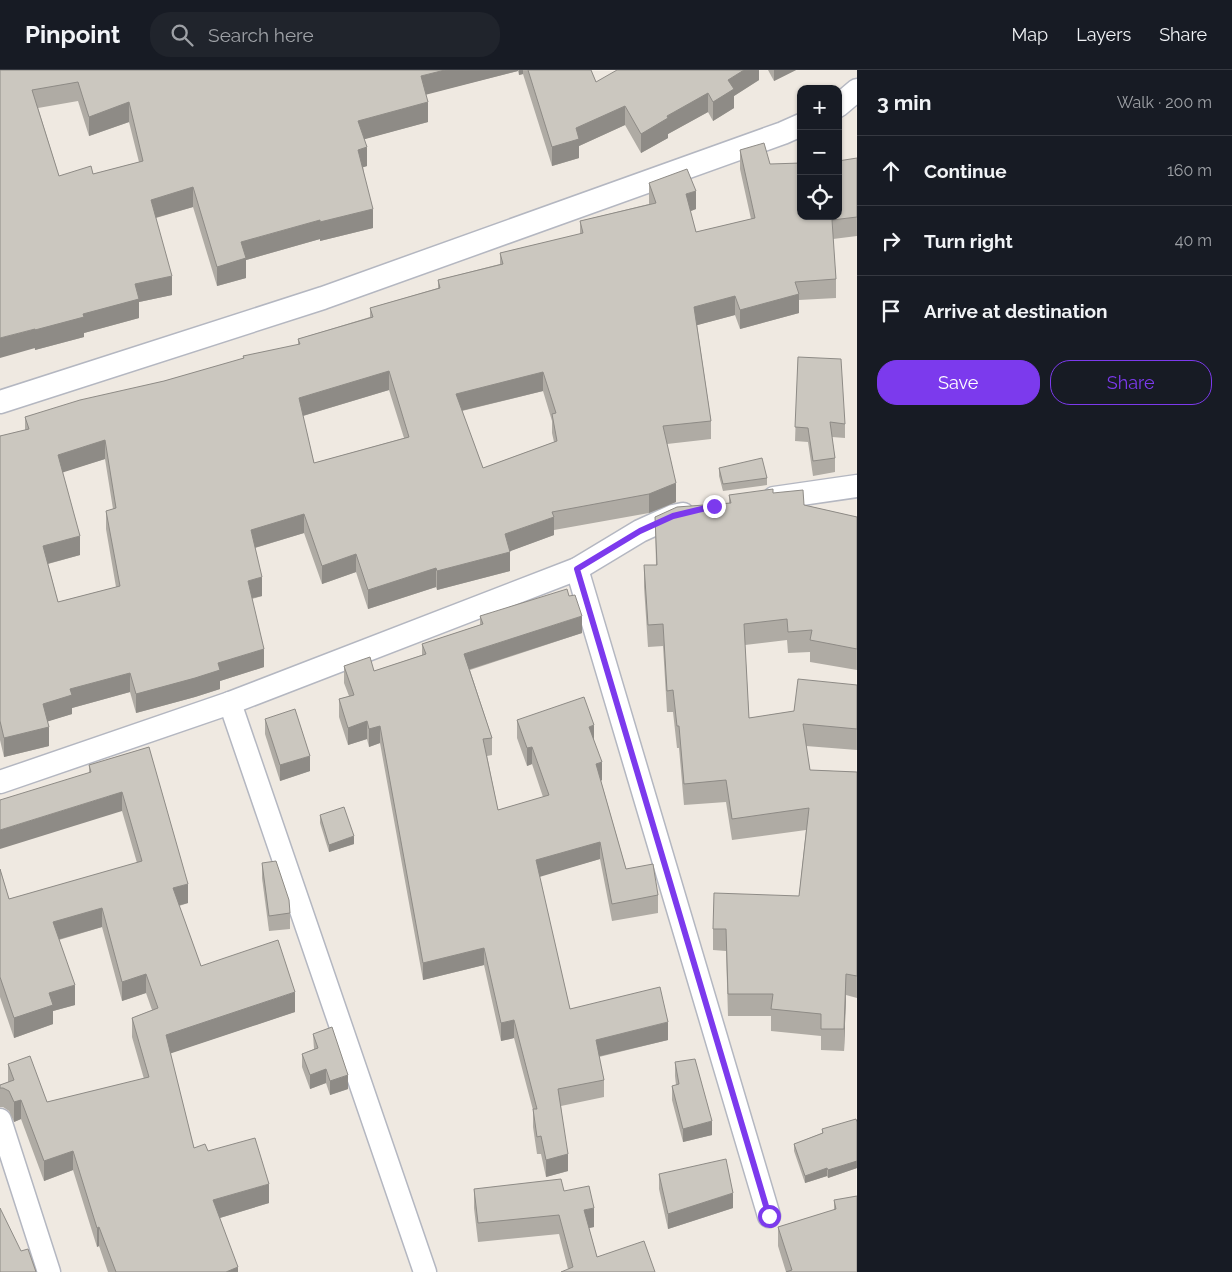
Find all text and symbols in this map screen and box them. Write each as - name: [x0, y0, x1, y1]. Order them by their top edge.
- search box: [150, 12, 500, 57]
- text: Pinpoint: [25, 20, 120, 49]
- icon: search: [168, 21, 196, 49]
- text: Search here: [208, 24, 314, 46]
- text: Map: [1012, 24, 1048, 45]
- text: Layers: [1076, 24, 1131, 45]
- text: Share: [1159, 24, 1207, 45]
- map controls: [797, 85, 842, 220]
- button: +: [797, 85, 842, 130]
- text: 3 min: [877, 90, 931, 115]
- text: Walk · 200 m: [1117, 93, 1212, 112]
- button: −: [797, 130, 842, 175]
- icon: ahead: [877, 157, 905, 185]
- text: Continue: [924, 160, 1007, 182]
- text: 160 m: [1167, 161, 1212, 180]
- button: locate: [797, 175, 842, 220]
- icon: right: [877, 227, 905, 255]
- text: Turn right: [924, 230, 1013, 252]
- text: 40 m: [1175, 231, 1212, 250]
- icon: arrive: [877, 297, 905, 325]
- text: Arrive at destination: [924, 300, 1108, 322]
- button: Save: [877, 360, 1040, 405]
- button: Share: [1050, 360, 1212, 405]
- route end: [703, 495, 726, 518]
- route start: [758, 1205, 781, 1228]

